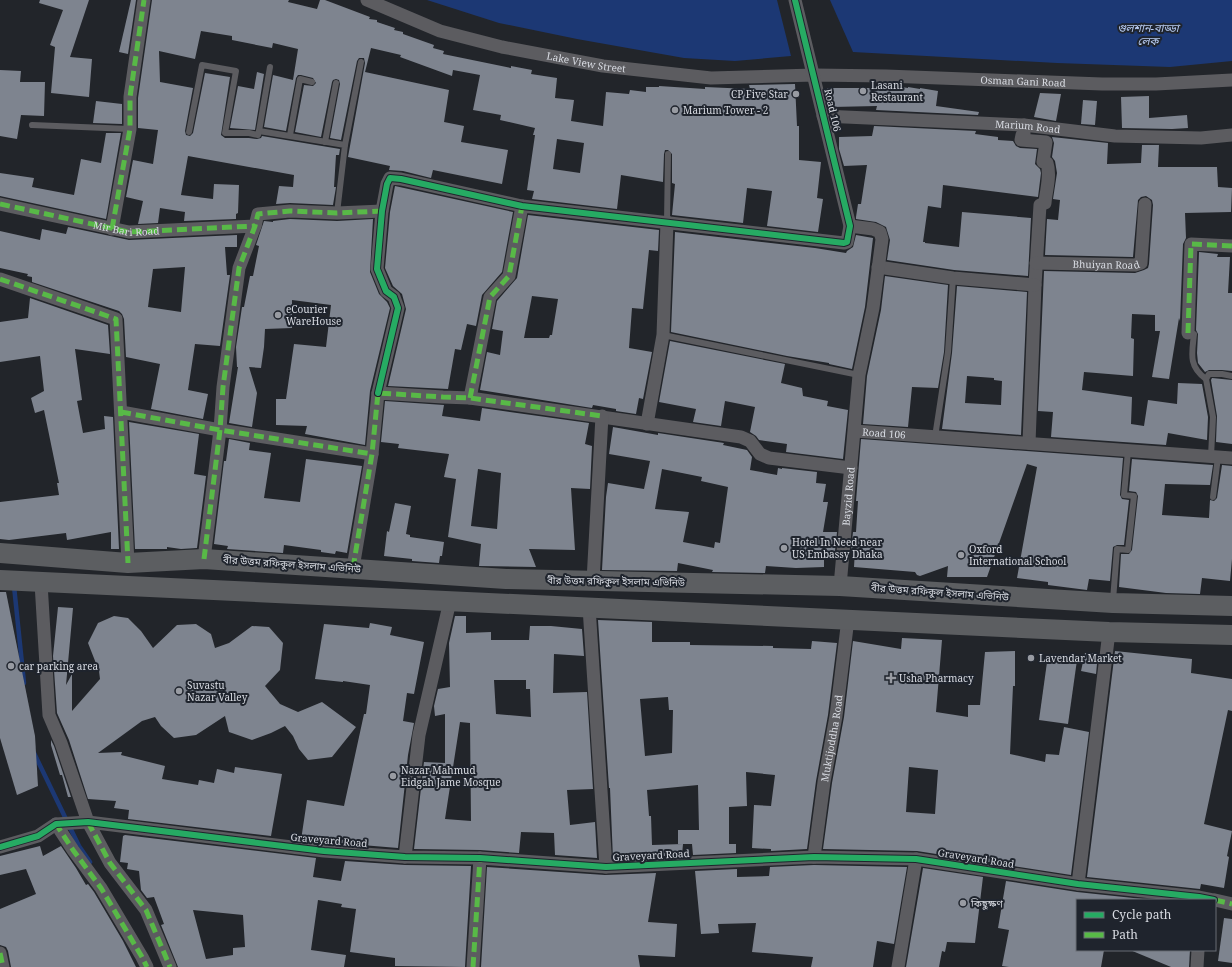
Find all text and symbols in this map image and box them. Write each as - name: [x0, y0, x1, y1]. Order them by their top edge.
- water label: গুলশান-বাড্ডা লেক: [1117, 20, 1181, 48]
- street label: Lake View Street: [546, 49, 627, 76]
- street label: Osman Gani Road: [980, 73, 1066, 90]
- place label: Lasani Restaurant: [871, 78, 924, 104]
- marker: Lasani Restaurant: [858, 86, 868, 96]
- place label: CP Five Star: [731, 87, 788, 101]
- street label: Road 106: [821, 87, 845, 133]
- marker: CP Five Star: [791, 89, 801, 99]
- place label: Marium Tower - 2: [683, 103, 768, 117]
- marker: Marium Tower - 2: [670, 105, 680, 115]
- street label: Marium Road: [995, 117, 1061, 136]
- street label: Mir Bari Road: [92, 217, 160, 239]
- street label: Bhuiyan Road: [1072, 257, 1141, 272]
- place label: eCourier WareHouse: [286, 302, 341, 328]
- marker: eCourier WareHouse: [273, 310, 283, 320]
- street label: Road 106: [862, 425, 907, 442]
- street label: Bayzid Road: [838, 466, 858, 526]
- place label: Hotel In Need near US Embassy Dhaka: [792, 535, 883, 561]
- place label: Oxford International School: [969, 542, 1066, 568]
- marker: Hotel In Need near US Embassy Dhaka: [779, 543, 789, 553]
- marker: Oxford International School: [956, 550, 966, 560]
- street label: বীর উত্তম রফিকুল ইসলাম এভিনিউ: [222, 552, 362, 576]
- street label: বীর উত্তম রফিকুল ইসলাম এভিনিউ: [546, 573, 686, 589]
- street label: বীর উত্তম রফিকুল ইসলাম এভিনিউ: [870, 580, 1010, 604]
- place label: Lavendar Market: [1039, 651, 1122, 665]
- marker: Lavendar Market: [1026, 653, 1036, 663]
- place label: car parking area: [19, 659, 99, 673]
- marker: car parking area: [6, 661, 16, 671]
- place label: Usha Pharmacy: [899, 671, 974, 685]
- marker: Usha Pharmacy: [886, 673, 896, 683]
- place label: Suvastu Nazar Valley: [187, 678, 248, 704]
- marker: Suvastu Nazar Valley: [174, 686, 184, 696]
- street label: Muktijoddha Road: [817, 694, 846, 783]
- place label: Nazar Mahmud Eidgah Jame Mosque: [401, 763, 501, 789]
- marker: Nazar Mahmud Eidgah Jame Mosque: [388, 771, 398, 781]
- street label: Graveyard Road: [290, 830, 368, 850]
- street label: Graveyard Road: [937, 845, 1015, 871]
- street label: Graveyard Road: [612, 846, 690, 864]
- place label: কিছুক্ষণ: [970, 896, 1003, 910]
- marker: কিছুক্ষণ: [958, 898, 968, 908]
- legend: [1076, 899, 1216, 951]
- text: Cycle path: [1112, 906, 1172, 923]
- text: Path: [1112, 926, 1138, 943]

